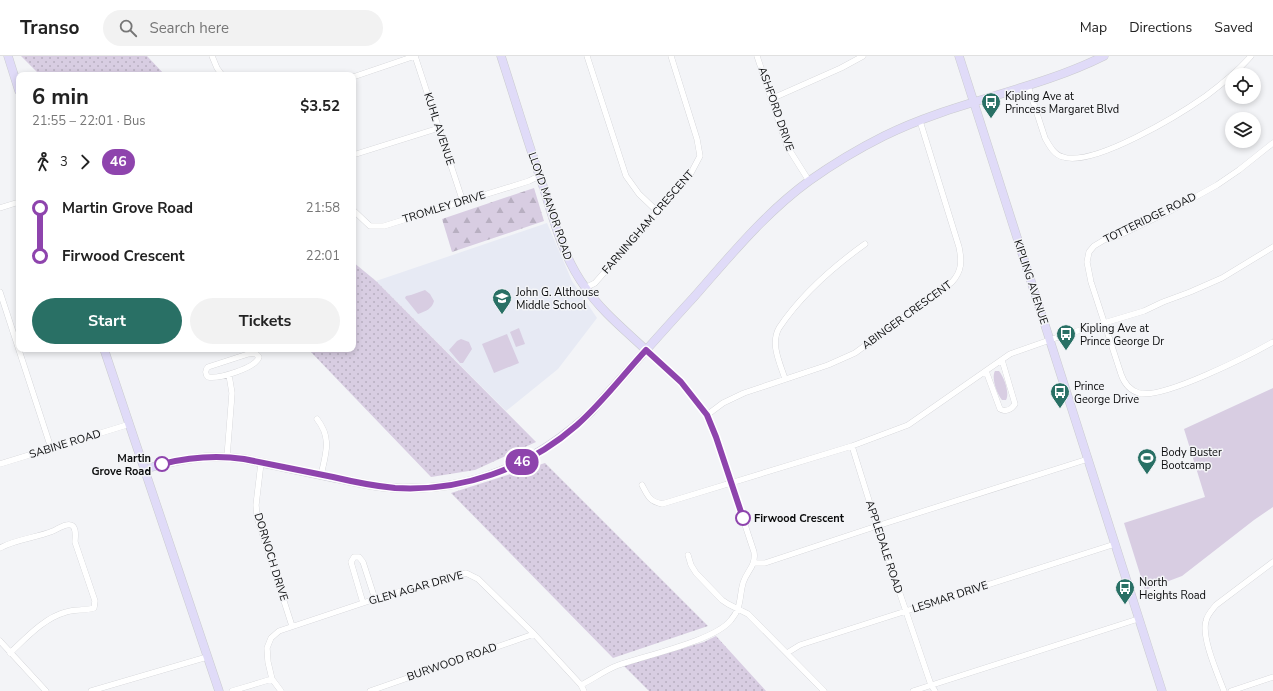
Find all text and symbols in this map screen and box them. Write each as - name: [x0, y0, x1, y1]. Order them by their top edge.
- search box: [103, 10, 383, 46]
- text: Transo: [20, 15, 79, 41]
- icon: search: [117, 17, 139, 39]
- text: Search here: [149, 18, 229, 38]
- text: Map: [1080, 18, 1107, 37]
- text: Directions: [1129, 18, 1192, 37]
- text: Saved: [1214, 18, 1253, 37]
- street label: ASHFORD DRIVE: [755, 65, 797, 153]
- map controls: [1225, 68, 1261, 148]
- button: locate: [1225, 68, 1261, 104]
- text: 6 min: [32, 82, 89, 112]
- place label: Kipling Ave at Princess Margaret Blvd: [1005, 89, 1119, 117]
- street label: KUHL AVENUE: [420, 91, 458, 167]
- bus stop icon: Kipling Ave at Princess Margaret Blvd: [980, 91, 1002, 119]
- text: $3.52: [300, 96, 340, 116]
- text: 21:55 – 22:01 · Bus: [32, 112, 146, 130]
- button: layers: [1225, 112, 1261, 148]
- street label: LLOYD MANOR ROAD: [524, 150, 576, 262]
- icon: walk: [32, 151, 54, 173]
- icon: forward: [74, 151, 96, 173]
- text: 46: [110, 152, 127, 171]
- text: 3: [60, 153, 68, 171]
- street label: FARNINGHAM CRESCENT: [599, 167, 697, 277]
- street label: TROMLEY DRIVE: [401, 187, 487, 227]
- street label: TOTTERIDGE ROAD: [1101, 189, 1199, 247]
- text: Martin Grove Road: [62, 198, 193, 218]
- text: 21:58: [306, 199, 340, 217]
- street label: KIPLING AVENUE: [1010, 238, 1052, 326]
- text: Firwood Crescent: [62, 246, 185, 266]
- text: 22:01: [306, 247, 340, 265]
- street label: ABINGER CRESCENT: [859, 277, 955, 353]
- place label: John G. Althouse Middle School: [515, 285, 599, 313]
- school or university icon: John G. Althouse Middle School: [491, 287, 513, 315]
- button: Start: [32, 298, 182, 344]
- button: Tickets: [190, 298, 340, 344]
- place label: Kipling Ave at Prince George Dr: [1080, 321, 1164, 349]
- bus stop icon: Kipling Ave at Prince George Dr: [1055, 323, 1077, 351]
- place label: Prince George Drive: [1074, 379, 1139, 407]
- bus stop icon: Prince George Drive: [1049, 381, 1071, 409]
- street label: SABINE ROAD: [27, 426, 103, 462]
- place label: Body Buster Bootcamp: [1161, 445, 1222, 473]
- sports icon: Body Buster Bootcamp: [1136, 447, 1158, 475]
- line badge: 46: [504, 449, 540, 475]
- place label: Martin Grove Road: [91, 451, 151, 479]
- text: 46: [514, 452, 530, 471]
- marker: Martin Grove Road: [154, 456, 170, 472]
- street label: APPLEDALE ROAD: [862, 498, 906, 596]
- marker: Firwood Crescent: [735, 510, 751, 526]
- street label: DORNOCH DRIVE: [250, 511, 292, 603]
- place label: Firwood Crescent: [754, 511, 845, 526]
- street label: GLEN AGAR DRIVE: [367, 567, 465, 609]
- place label: North Heights Road: [1139, 575, 1206, 603]
- bus stop icon: North Heights Road: [1114, 577, 1136, 605]
- street label: LESMAR DRIVE: [910, 578, 990, 616]
- street label: BURWOOD ROAD: [405, 640, 499, 684]

